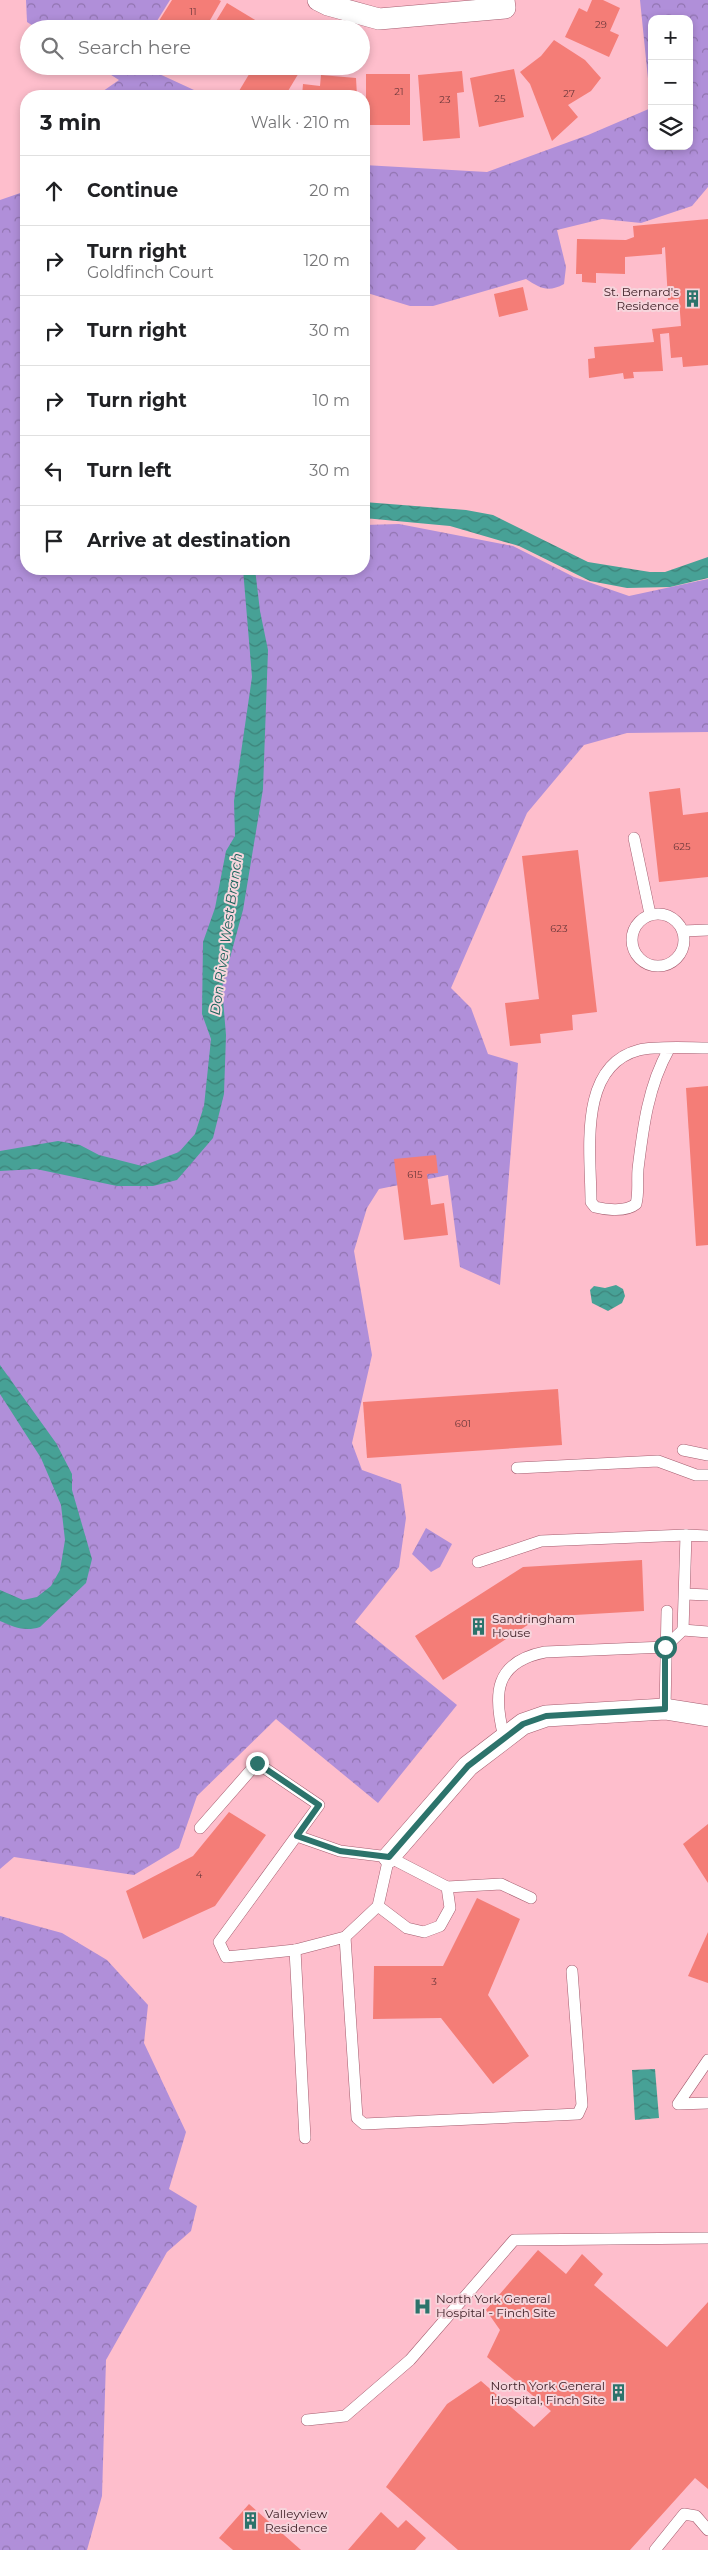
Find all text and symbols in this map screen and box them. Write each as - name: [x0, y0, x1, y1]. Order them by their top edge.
- house number: 11: [189, 5, 197, 18]
- map controls: [648, 15, 693, 150]
- button: +: [648, 15, 693, 60]
- house number: 29: [595, 18, 607, 31]
- search box: [20, 20, 370, 75]
- icon: search: [38, 34, 66, 62]
- text: Search here: [78, 36, 191, 59]
- button: −: [648, 60, 693, 105]
- house number: 21: [394, 85, 404, 98]
- house number: 27: [563, 87, 575, 100]
- house number: 25: [494, 92, 506, 105]
- house number: 23: [439, 93, 451, 106]
- button: layers: [648, 105, 693, 150]
- text: 3 min: [40, 110, 101, 135]
- text: Walk · 210 m: [251, 113, 350, 132]
- icon: ahead: [40, 177, 68, 205]
- text: Continue: [87, 179, 178, 202]
- text: 20 m: [309, 181, 350, 200]
- text: Turn right: [87, 240, 187, 263]
- icon: right: [40, 247, 68, 275]
- text: 120 m: [303, 251, 350, 270]
- text: Goldfinch Court: [87, 263, 214, 282]
- place label: St. Bernard's Residence: [604, 284, 679, 313]
- building icon: St. Bernard's Residence: [683, 289, 703, 309]
- icon: right: [40, 317, 68, 345]
- text: Turn right: [87, 319, 187, 342]
- text: 30 m: [309, 321, 350, 340]
- icon: right: [40, 387, 68, 415]
- text: Turn right: [87, 389, 187, 412]
- text: 10 m: [312, 391, 350, 410]
- icon: left: [40, 457, 68, 485]
- text: Turn left: [87, 459, 172, 482]
- text: 30 m: [309, 461, 350, 480]
- icon: arrive: [40, 527, 68, 555]
- text: Arrive at destination: [87, 529, 291, 552]
- house number: 625: [673, 840, 691, 853]
- water label: Don River West Branch: [206, 852, 246, 1016]
- house number: 623: [550, 922, 568, 935]
- house number: 615: [407, 1168, 423, 1181]
- house number: 601: [455, 1417, 471, 1430]
- place label: Sandringham House: [492, 1611, 575, 1640]
- building icon: Sandringham House: [468, 1616, 488, 1636]
- route start: [654, 1636, 677, 1659]
- route end: [246, 1752, 269, 1775]
- house number: 4: [196, 1868, 203, 1881]
- house number: 3: [431, 1975, 437, 1988]
- place label: North York General Hospital - Finch Site: [436, 2291, 555, 2320]
- hospital icon: North York General Hospital - Finch Site: [412, 2296, 432, 2316]
- place label: North York General Hospital, Finch Site: [491, 2378, 605, 2407]
- building icon: North York General Hospital, Finch Site: [609, 2383, 629, 2403]
- place label: Valleyview Residence: [265, 2506, 328, 2535]
- building icon: Valleyview Residence: [241, 2511, 261, 2531]

